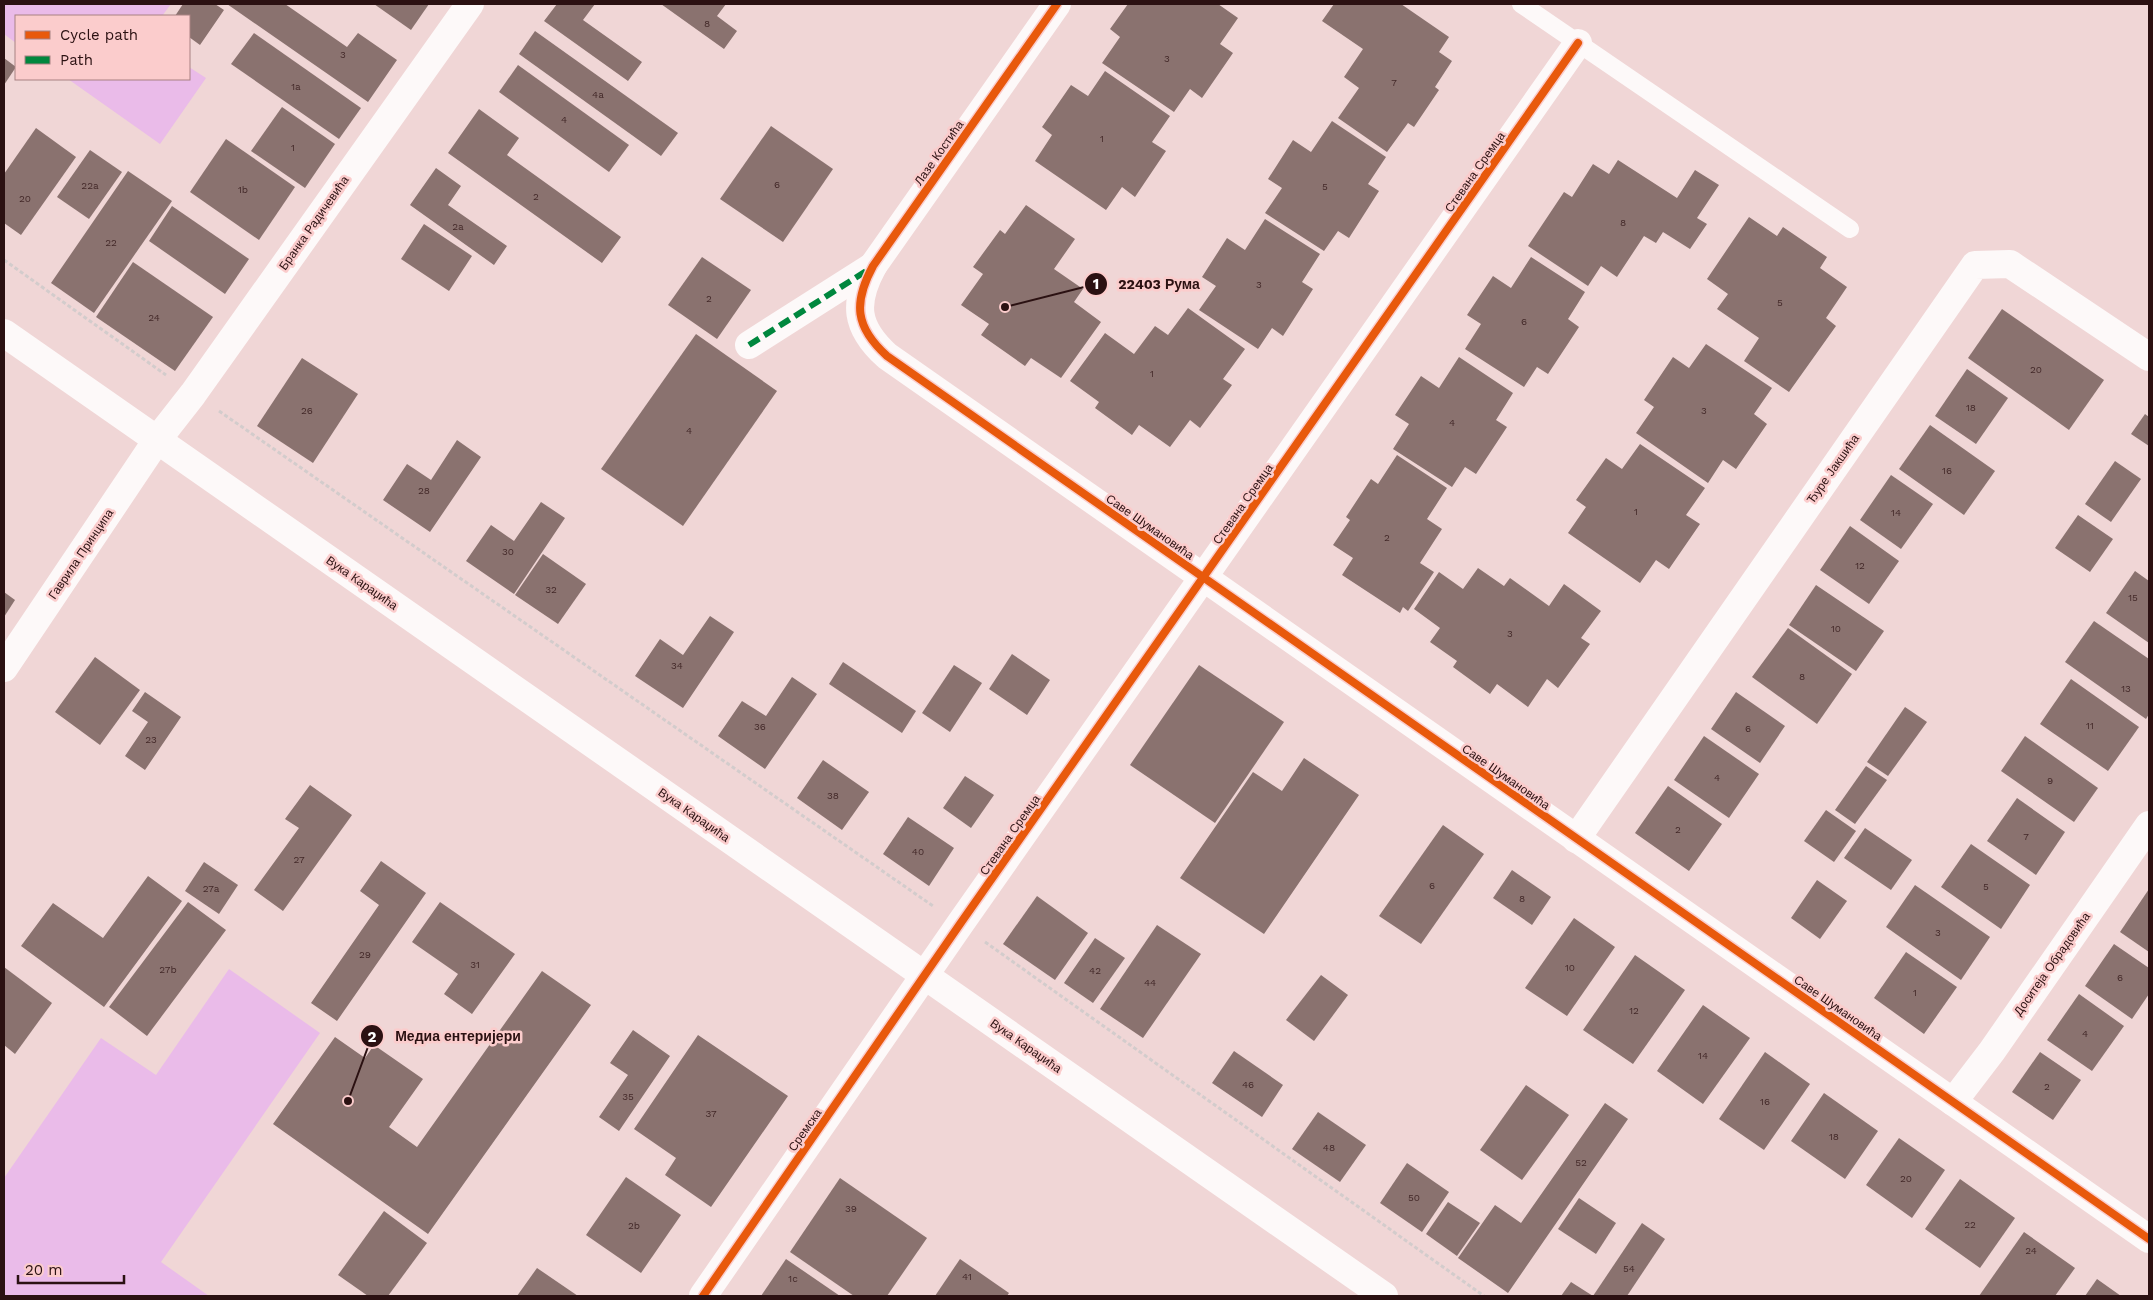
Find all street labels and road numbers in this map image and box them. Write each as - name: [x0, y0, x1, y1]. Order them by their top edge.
- street label: Лазе Костића: [912, 118, 967, 188]
- street label: Стевана Сремца: [1442, 129, 1508, 215]
- street label: Бранка Радичевића: [276, 173, 352, 273]
- street label: Ђуре Јакшића: [1804, 431, 1862, 506]
- street label: Стевана Сремца: [1210, 461, 1276, 547]
- street label: Саве Шумановића: [1103, 491, 1197, 563]
- street label: Гаврила Принципа: [46, 506, 116, 602]
- street label: Вука Караџића: [324, 553, 401, 613]
- street label: Саве Шумановића: [1459, 741, 1553, 813]
- street label: Вука Караџића: [656, 785, 733, 845]
- street label: Стевана Сремца: [977, 792, 1043, 878]
- street label: Доситеја Обрадовића: [2011, 909, 2093, 1018]
- street label: Саве Шумановића: [1791, 972, 1885, 1044]
- street label: Вука Караџића: [988, 1016, 1065, 1076]
- street label: Сремска: [785, 1106, 825, 1154]

